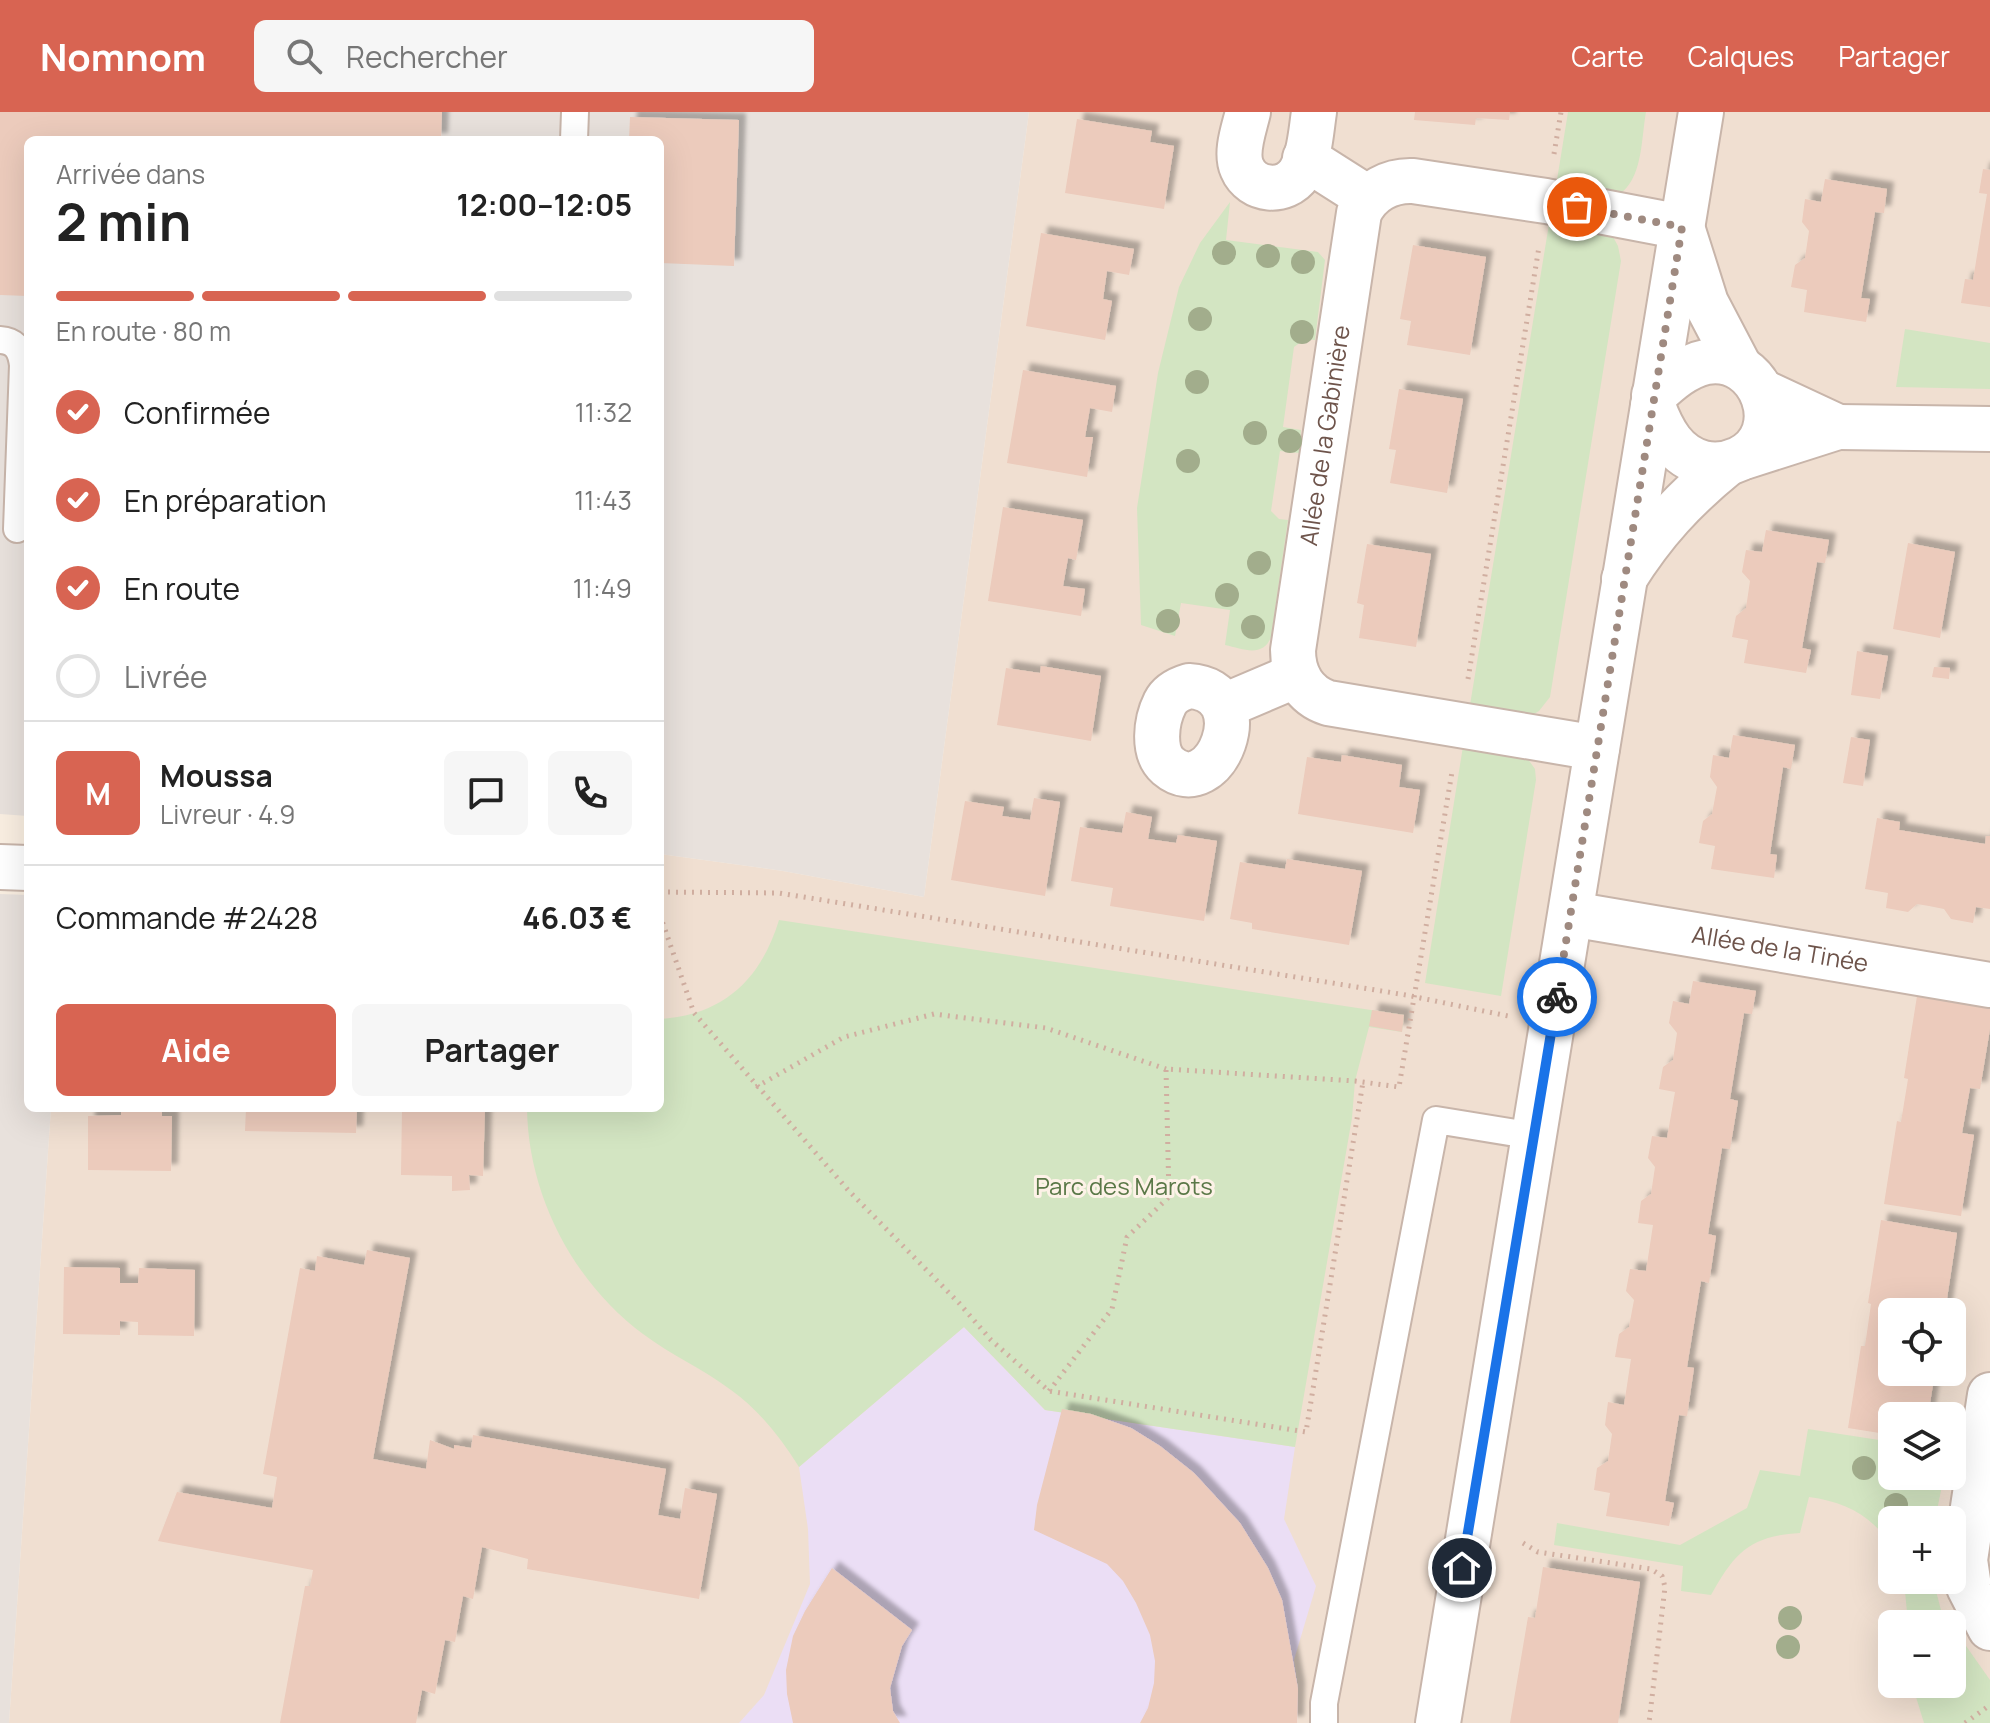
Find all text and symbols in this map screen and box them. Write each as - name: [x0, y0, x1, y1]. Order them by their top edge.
- search box: [254, 20, 814, 92]
- text: Nomnom: [40, 30, 206, 82]
- icon: search: [282, 34, 326, 78]
- text: Rechercher: [346, 36, 508, 77]
- text: Carte: [1571, 37, 1644, 75]
- text: Calques: [1688, 37, 1794, 75]
- text: Partager: [1838, 37, 1950, 75]
- text: Arrivée dans: [56, 156, 205, 192]
- pin: [1543, 173, 1611, 241]
- text: 12:00–12:05: [457, 184, 632, 225]
- icon: bag: [1555, 185, 1599, 229]
- text: 2 min: [56, 186, 191, 257]
- text: En route · 80 m: [56, 313, 231, 349]
- street label: Allée de la Gabinière: [1291, 323, 1357, 548]
- icon: check: [56, 390, 100, 434]
- text: Confirmée: [124, 392, 270, 433]
- text: 11:32: [575, 394, 632, 430]
- icon: check: [56, 478, 100, 522]
- text: En préparation: [124, 480, 326, 521]
- text: 11:43: [574, 482, 632, 518]
- icon: check: [56, 566, 100, 610]
- text: En route: [124, 568, 240, 609]
- text: 11:49: [573, 570, 632, 606]
- text: Livrée: [124, 656, 207, 697]
- button: chat: [444, 751, 528, 835]
- button: phone: [548, 751, 632, 835]
- text: Moussa: [160, 755, 273, 796]
- text: M: [85, 773, 111, 814]
- text: Livreur · 4.9: [160, 796, 296, 832]
- text: Commande #2428: [56, 897, 318, 938]
- text: 46.03 €: [522, 897, 632, 938]
- street label: Allée de la Tinée: [1690, 917, 1871, 979]
- courier: [1517, 957, 1597, 1037]
- icon: bike: [1535, 975, 1579, 1019]
- button: Aide: [56, 1004, 336, 1096]
- button: Partager: [352, 1004, 632, 1096]
- park label: Parc des Marots: [1035, 1169, 1213, 1202]
- map controls: [1878, 1298, 1966, 1698]
- button: locate: [1878, 1298, 1966, 1386]
- button: layers: [1878, 1402, 1966, 1490]
- button: +: [1878, 1506, 1966, 1594]
- pin: [1428, 1534, 1496, 1602]
- icon: home: [1440, 1546, 1484, 1590]
- button: −: [1878, 1610, 1966, 1698]

